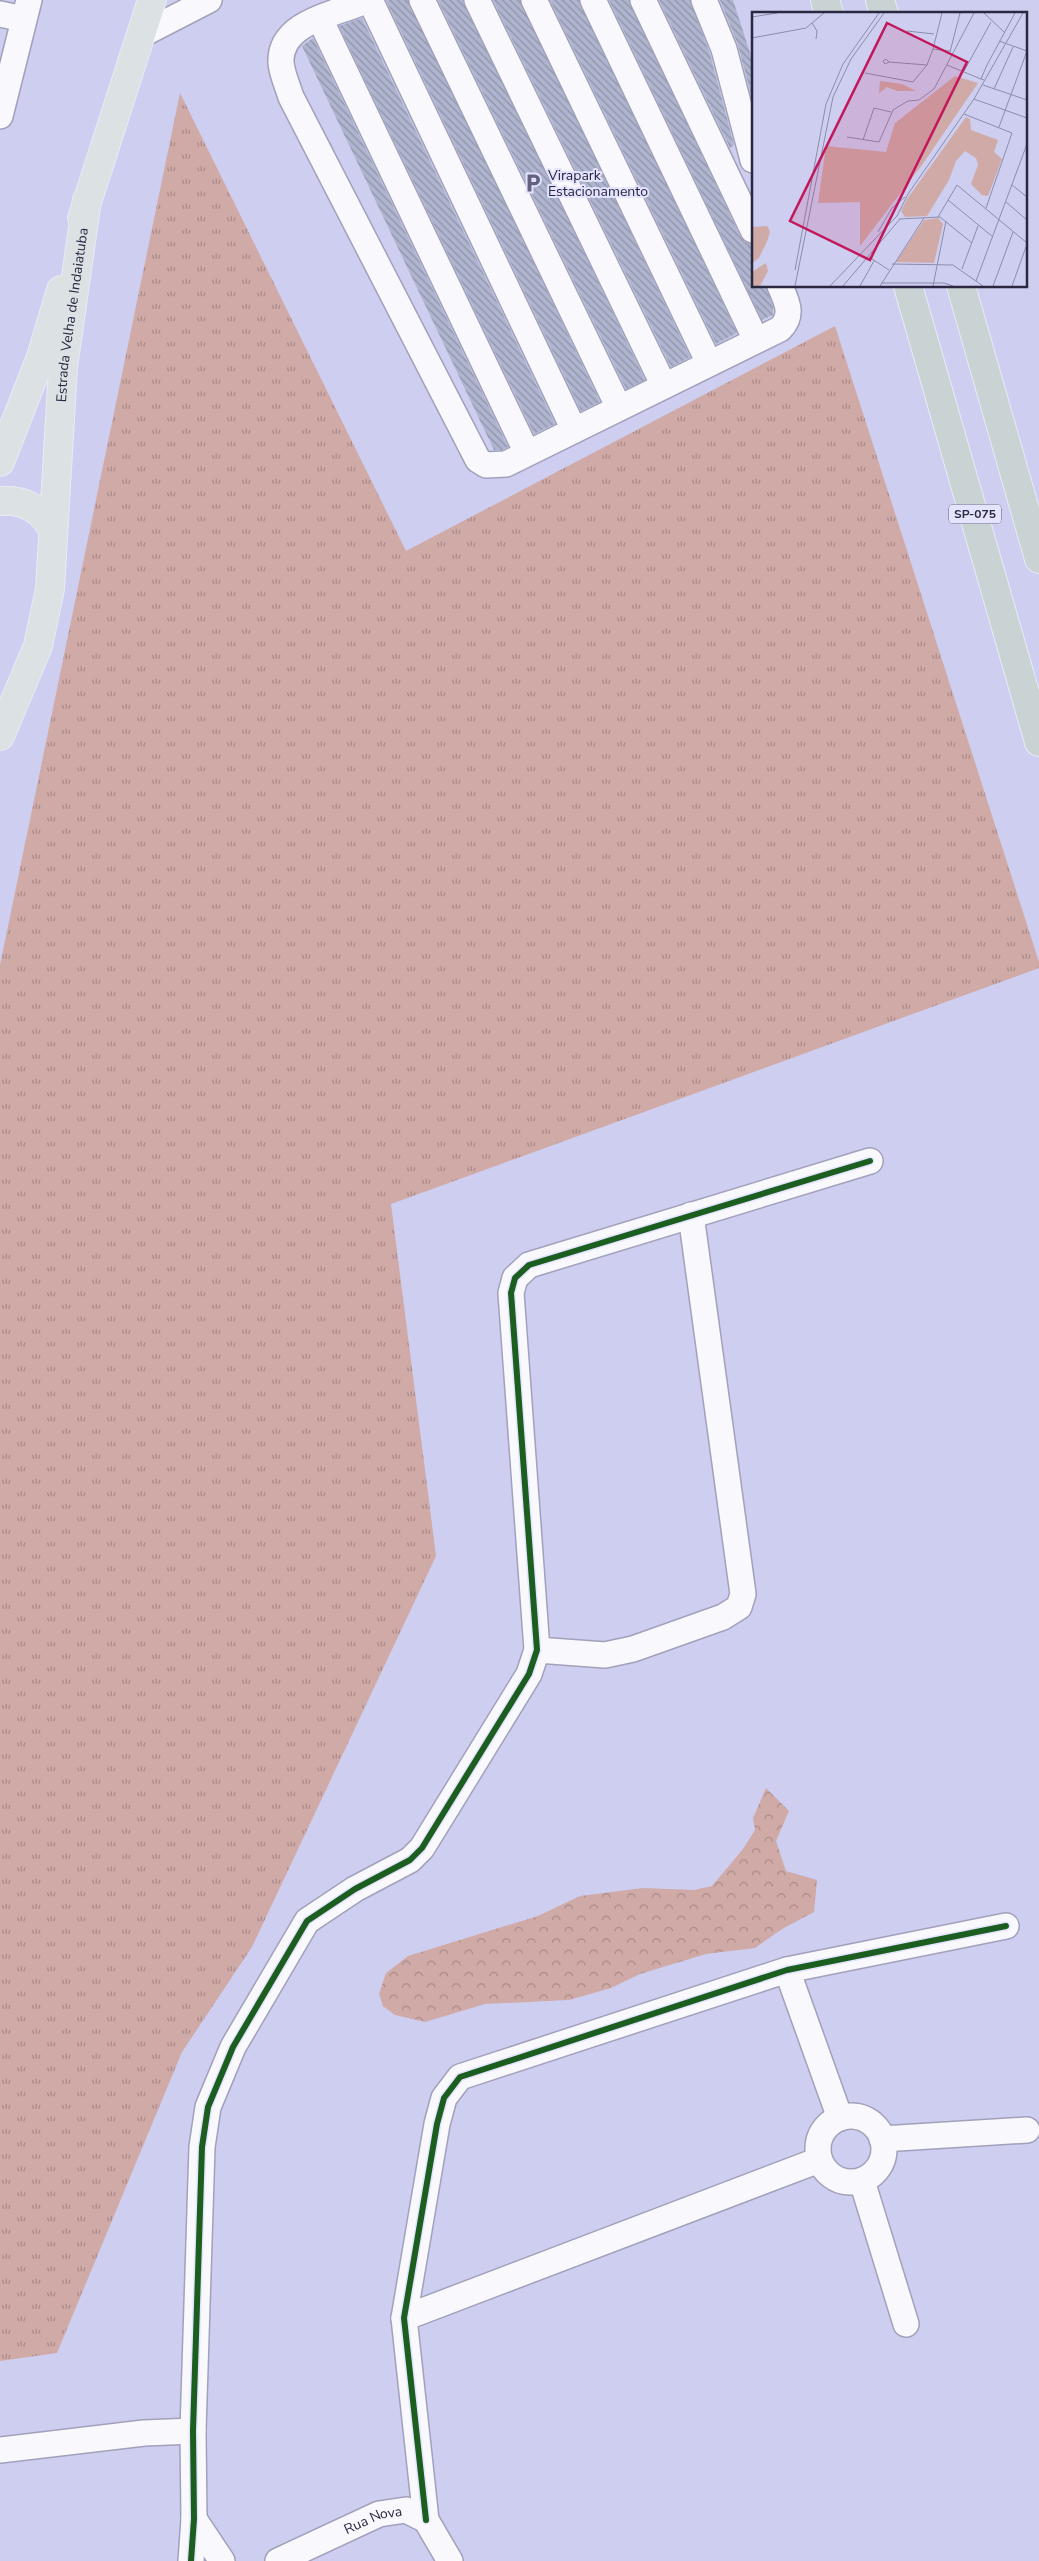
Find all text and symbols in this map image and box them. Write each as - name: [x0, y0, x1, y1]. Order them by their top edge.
- inset map: [752, 12, 1026, 288]
- place label: Virapark Estacionamento: [547, 166, 648, 201]
- parking icon: Virapark Estacionamento: [522, 172, 544, 194]
- street label: Estrada Velha de Indaiatuba: [51, 226, 92, 403]
- road number: SP-075: [949, 504, 1001, 524]
- street label: Rua Nova: [341, 2501, 403, 2539]

